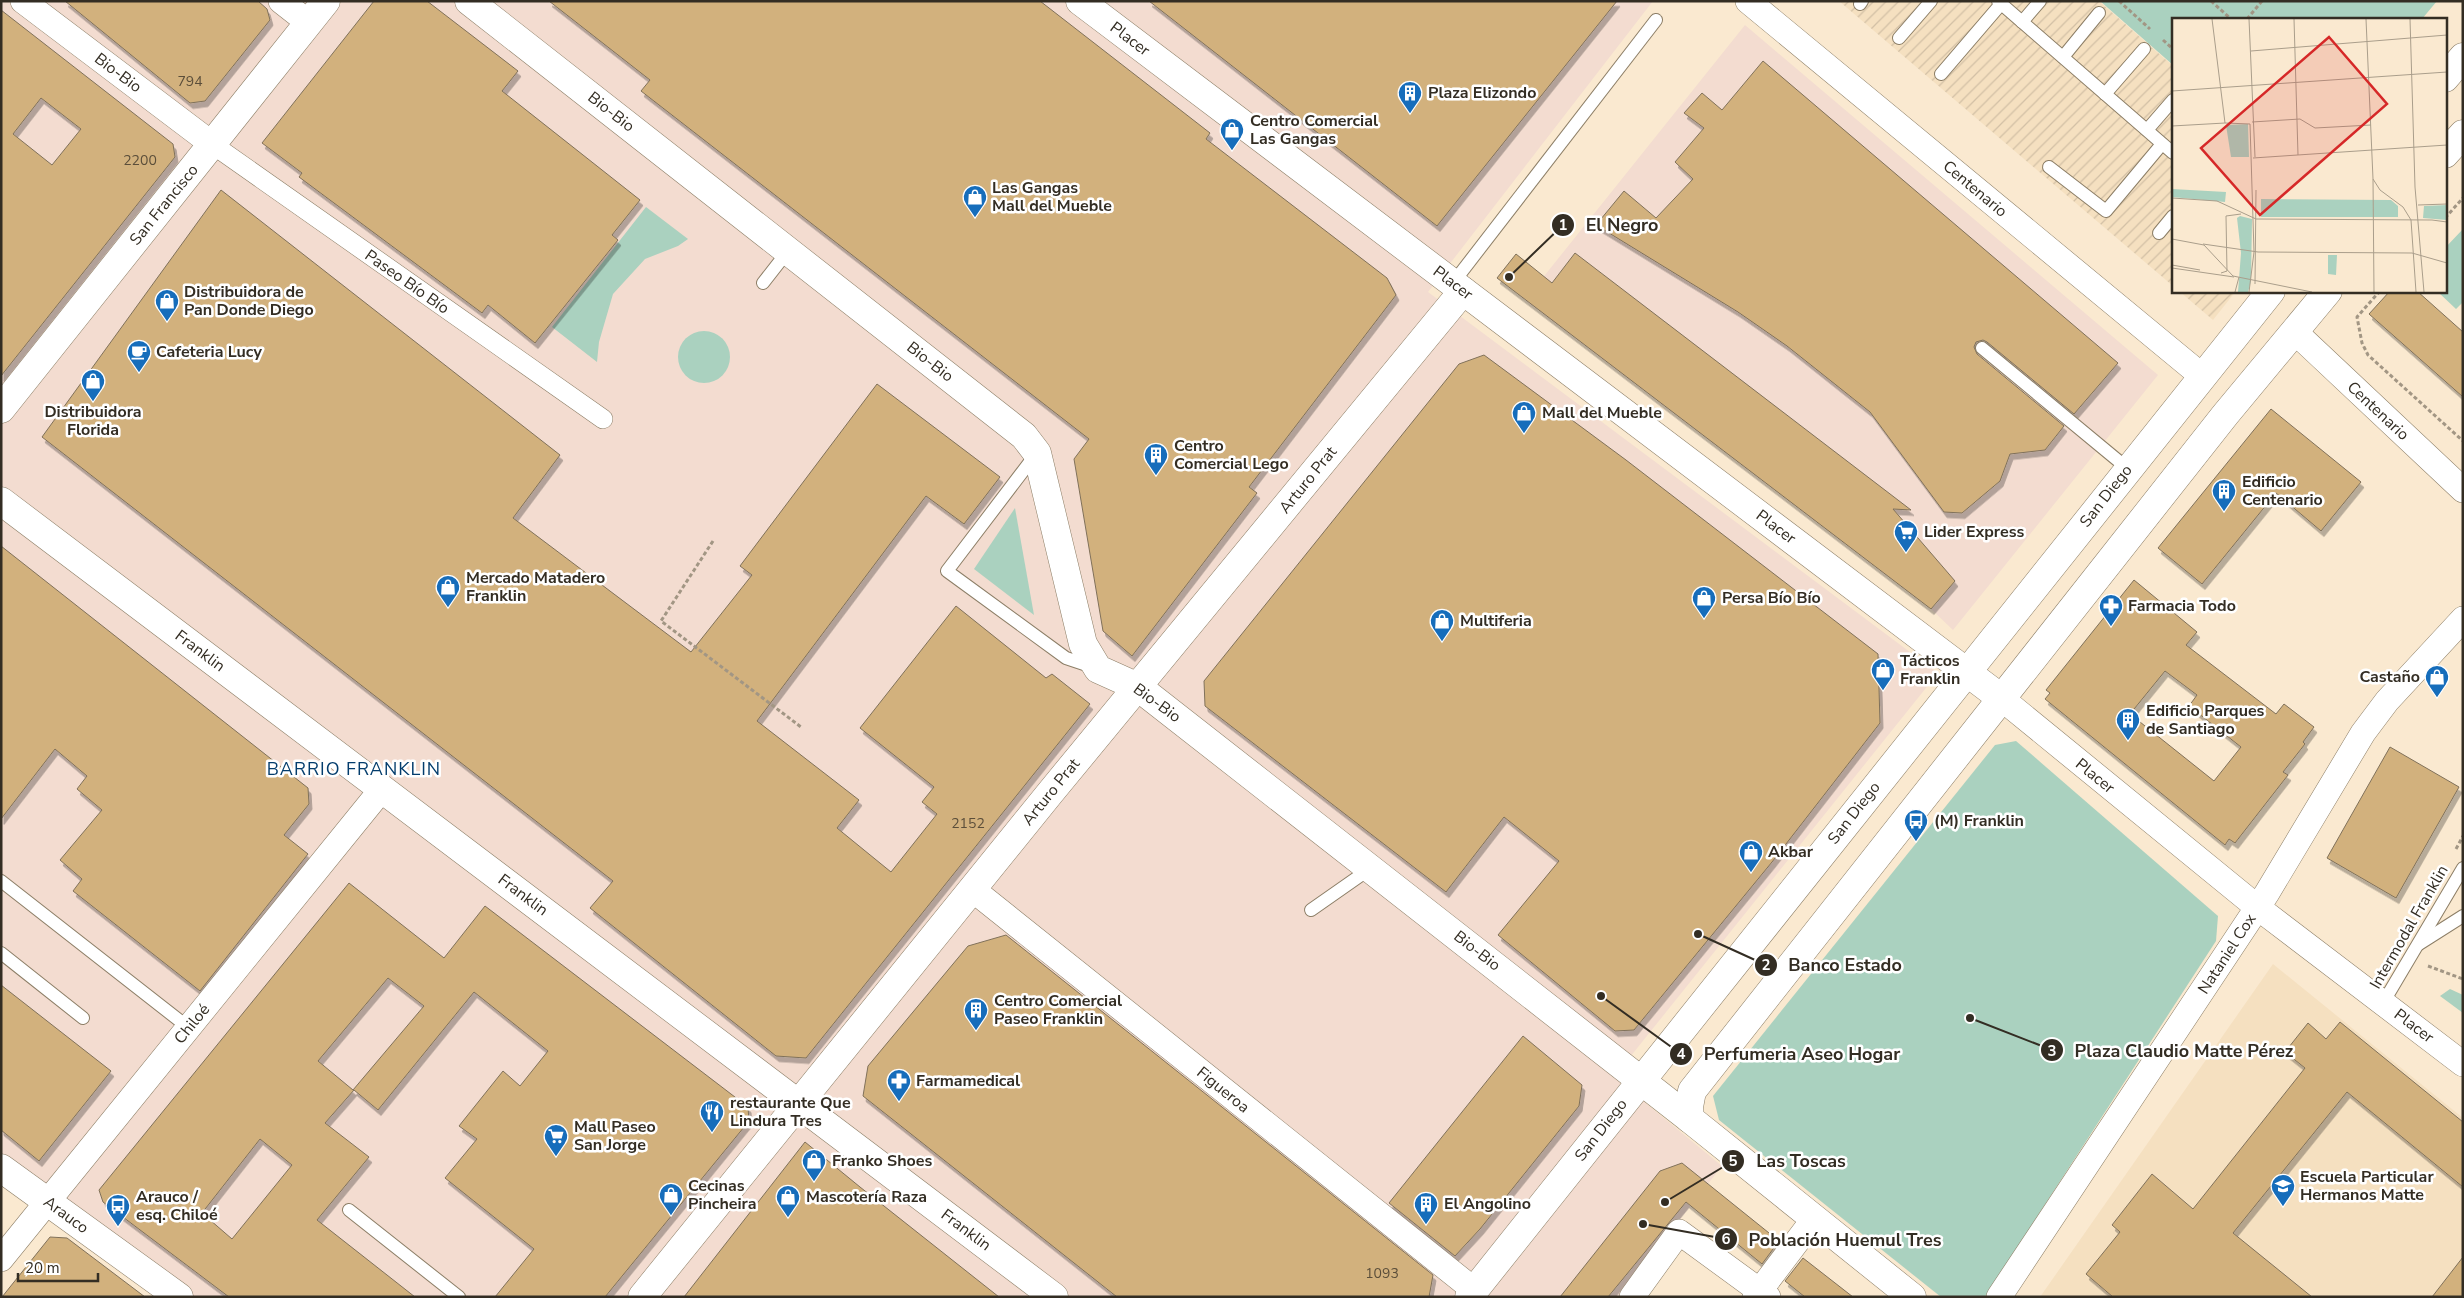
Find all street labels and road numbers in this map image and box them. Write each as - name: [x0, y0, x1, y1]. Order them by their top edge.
- street label: Placer: [1105, 17, 1155, 61]
- street label: Bio-Bio: [90, 48, 146, 98]
- street label: Bio-Bio: [583, 87, 639, 137]
- street label: Centenario: [1938, 156, 2012, 222]
- street label: San Francisco: [125, 160, 204, 250]
- street label: Paseo Bío Bío: [360, 245, 454, 319]
- street label: Placer: [1428, 261, 1478, 305]
- street label: Bio-Bio: [902, 337, 958, 387]
- street label: Centenario: [2342, 376, 2414, 446]
- street label: Arturo Prat: [1274, 441, 1342, 518]
- street label: San Diego: [2075, 460, 2137, 532]
- street label: Placer: [1751, 505, 1801, 549]
- street label: Franklin: [170, 625, 230, 677]
- street label: Bio-Bio: [1129, 678, 1185, 728]
- street label: Arturo Prat: [1017, 753, 1085, 830]
- street label: Placer: [2071, 753, 2120, 799]
- street label: San Diego: [1823, 777, 1885, 849]
- street label: Intermodal Franklin: [2365, 861, 2453, 993]
- street label: Franklin: [493, 869, 553, 921]
- street label: Nataniel Cox: [2193, 909, 2262, 999]
- street label: Bio-Bio: [1449, 926, 1505, 976]
- street label: Chiloé: [169, 999, 215, 1049]
- street label: Placer: [2389, 1004, 2439, 1048]
- street label: Figueroa: [1192, 1062, 1254, 1118]
- street label: San Diego: [1570, 1094, 1632, 1166]
- street label: Arauco: [39, 1191, 93, 1239]
- street label: Franklin: [936, 1204, 996, 1256]

